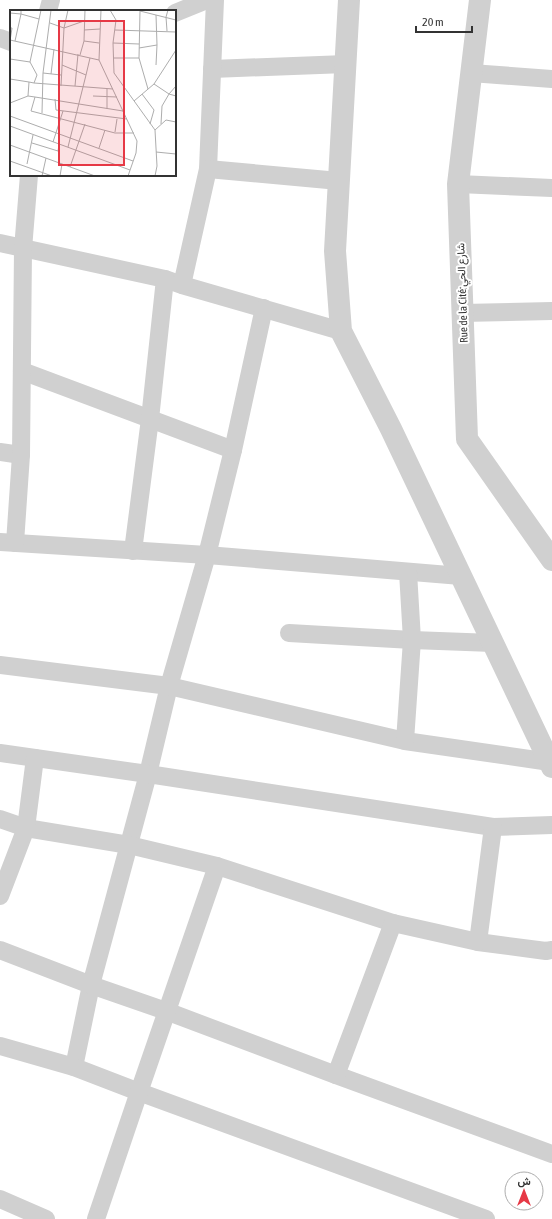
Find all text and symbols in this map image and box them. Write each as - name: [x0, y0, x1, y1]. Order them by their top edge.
- scale bar: [416, 8, 472, 34]
- inset map: [10, 10, 176, 176]
- text: 20 m: [422, 15, 444, 29]
- street label: Rue de la Cité;شارع الحي: [454, 242, 474, 343]
- north arrow: [504, 1171, 544, 1211]
- text: ش: [517, 1175, 531, 1188]

